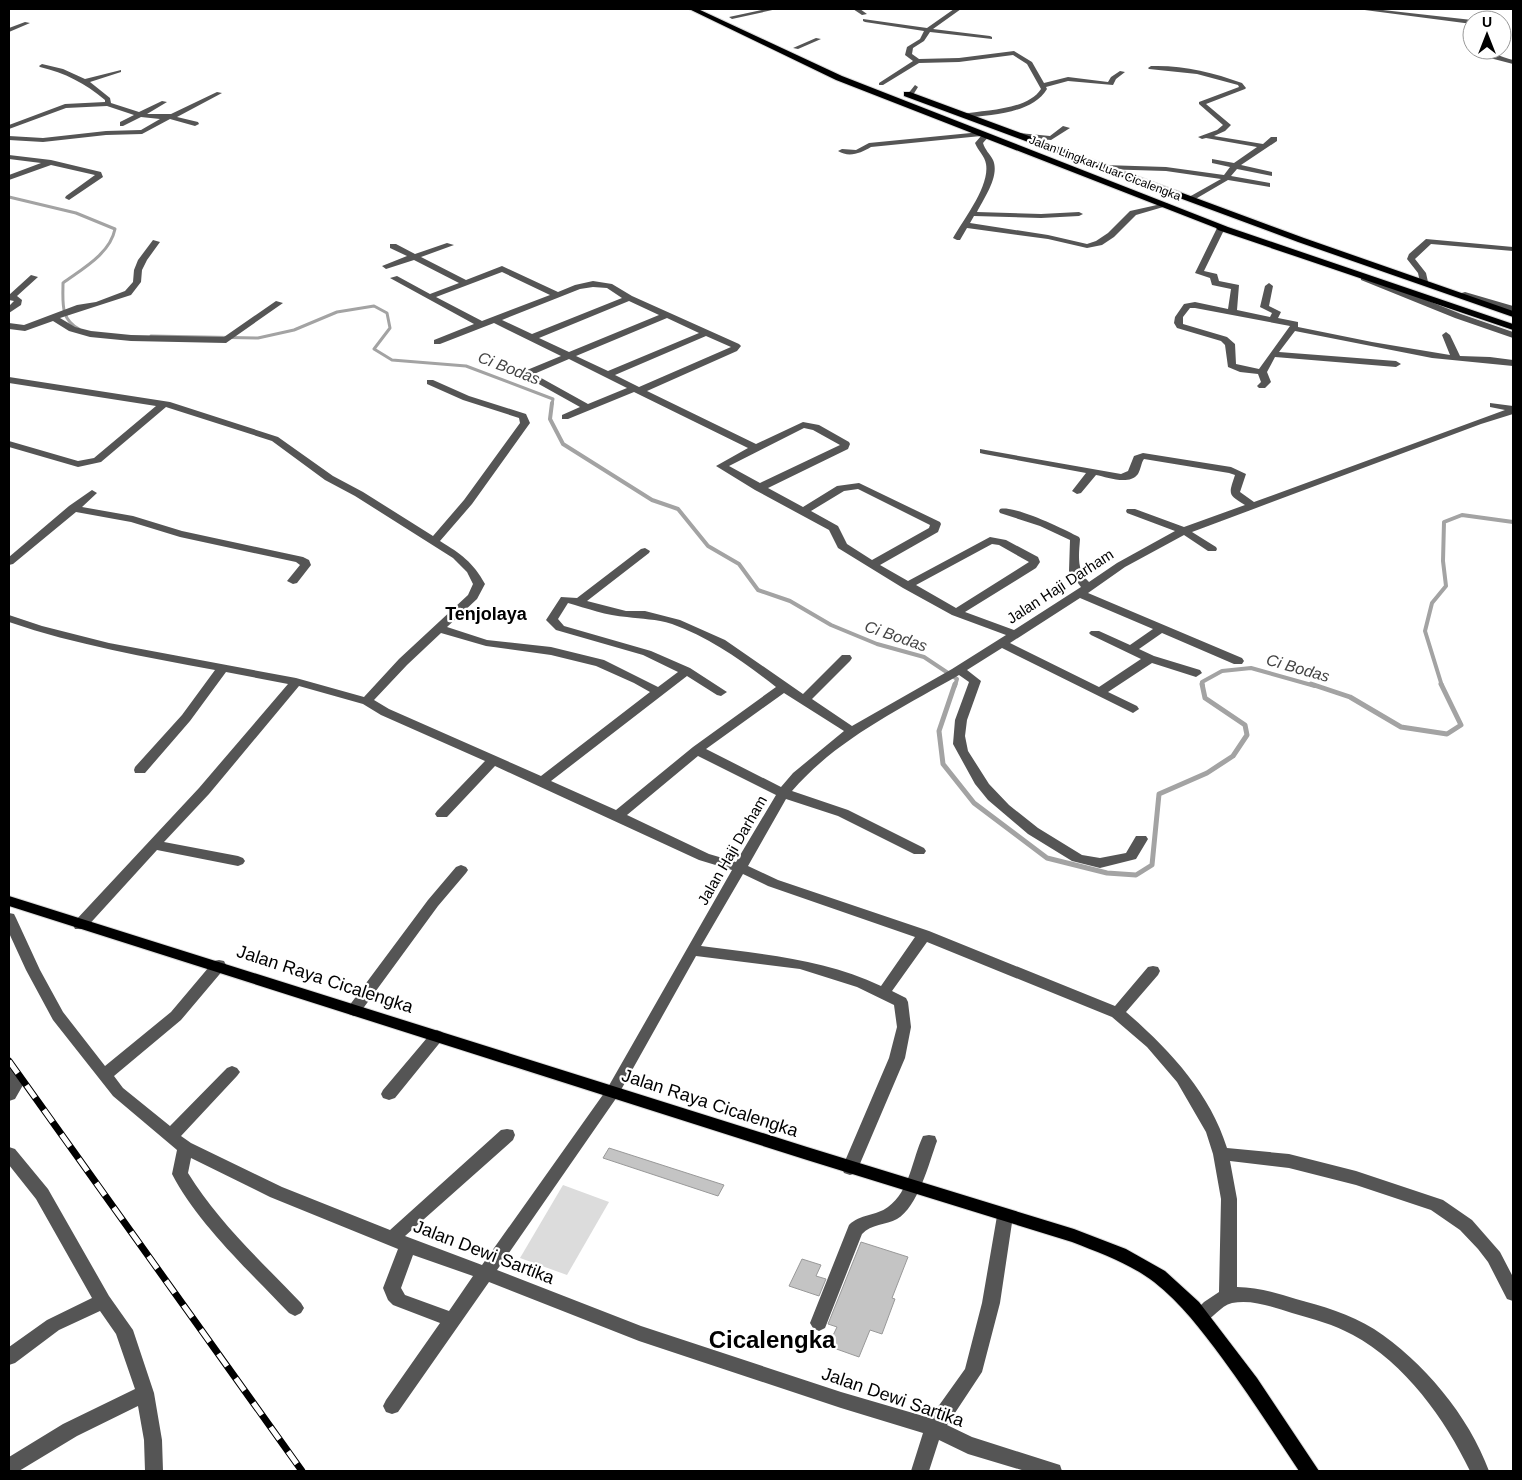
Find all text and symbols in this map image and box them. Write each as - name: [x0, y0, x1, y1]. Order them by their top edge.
- north arrow: [1462, 10, 1512, 60]
- text: U: [1482, 14, 1492, 30]
- street label: Jalan Lingkar Luar Cicalengka: [1027, 133, 1183, 204]
- water label: Ci Bodas: [476, 348, 542, 388]
- street label: Jalan Haji Darham: [1004, 545, 1116, 627]
- district label: Tenjolaya: [445, 604, 528, 624]
- water label: Ci Bodas: [863, 617, 929, 655]
- water label: Ci Bodas: [1264, 651, 1332, 685]
- street label: Jalan Haji Darham: [694, 792, 770, 908]
- street label: Jalan Raya Cicalengka: [234, 941, 417, 1017]
- street label: Jalan Raya Cicalengka: [619, 1065, 802, 1141]
- street label: Jalan Dewi Sartika: [411, 1216, 558, 1288]
- district label: Cicalengka: [709, 1326, 836, 1353]
- street label: Jalan Dewi Sartika: [819, 1363, 968, 1431]

